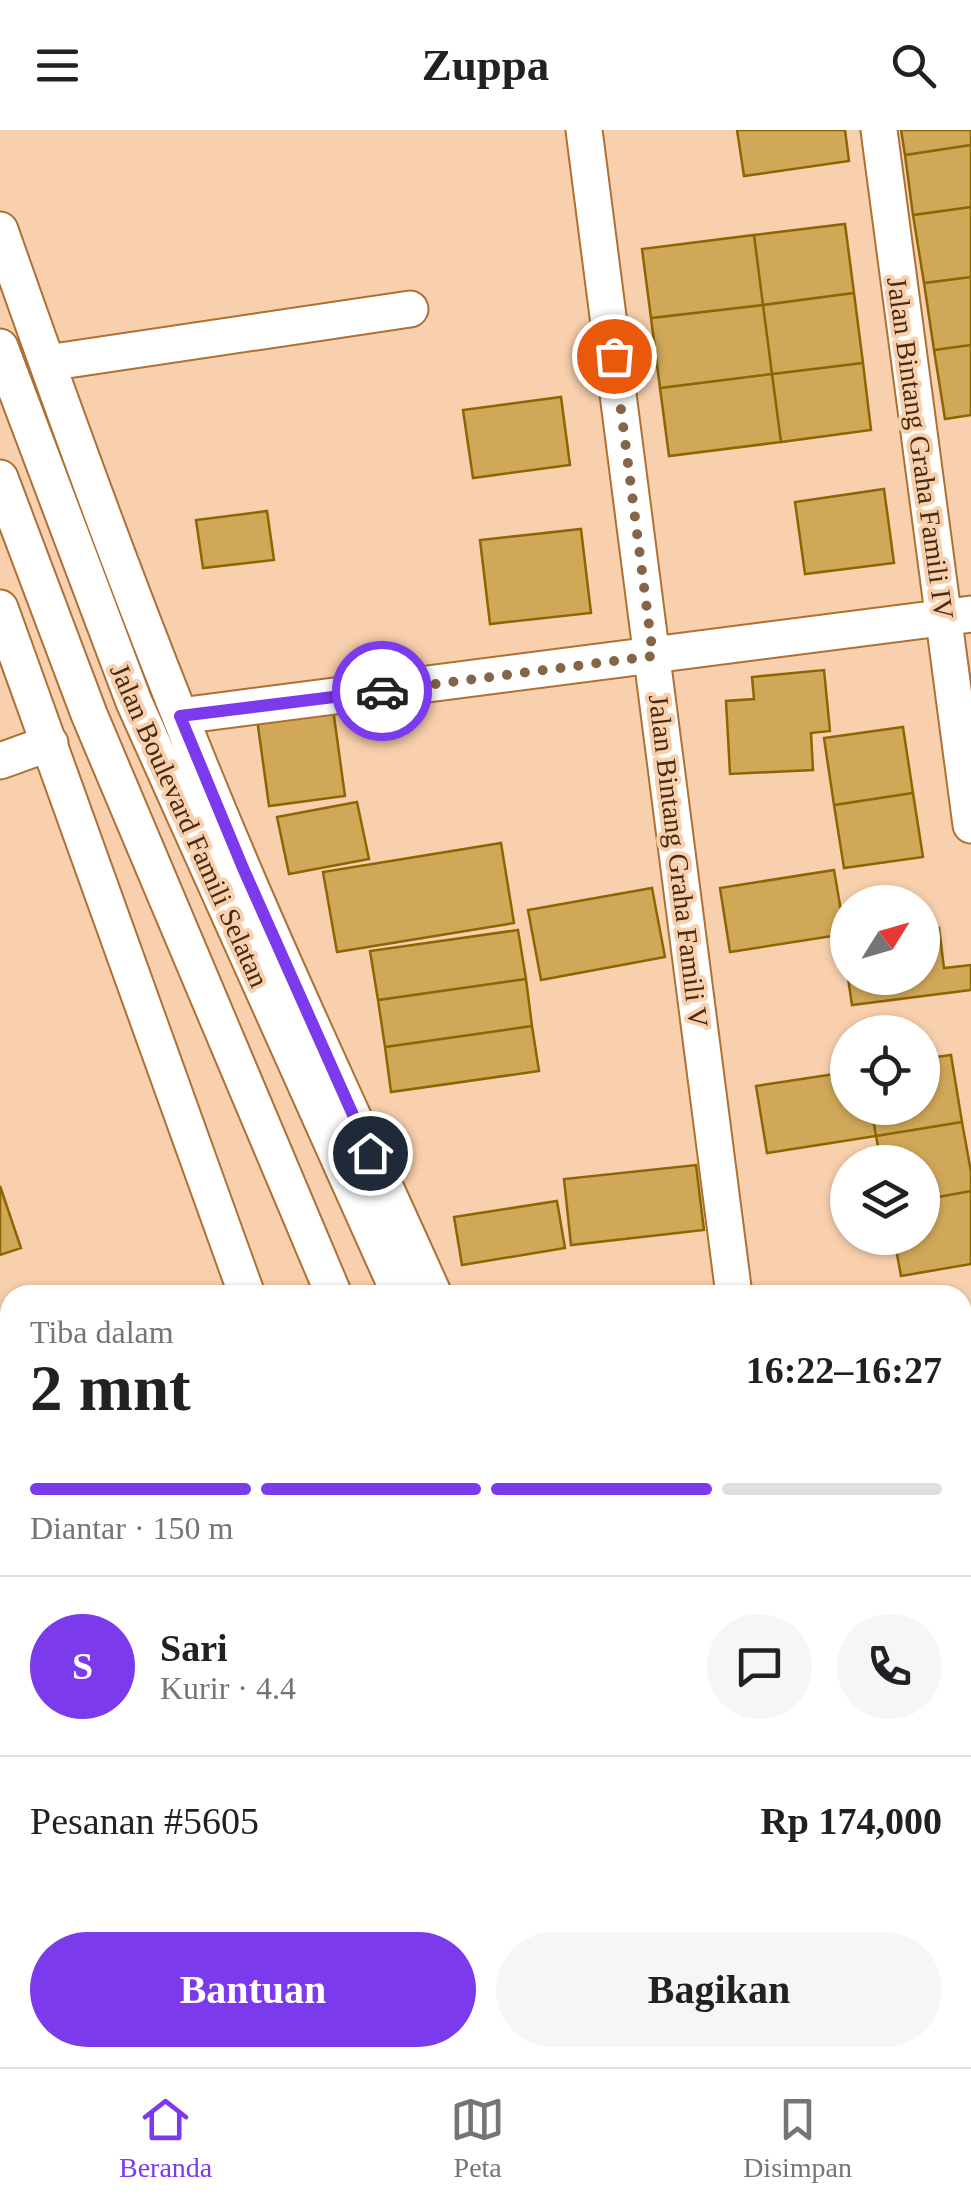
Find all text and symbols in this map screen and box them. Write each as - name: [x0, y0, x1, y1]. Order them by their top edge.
- icon: menu: [30, 38, 85, 93]
- icon: search: [886, 38, 941, 93]
- text: Zuppa: [422, 40, 549, 90]
- street label: Jalan Bintang Graha Famili IV: [881, 275, 960, 621]
- pin: [572, 314, 657, 399]
- icon: bag: [587, 329, 642, 384]
- courier: [332, 641, 432, 741]
- street label: Jalan Boulevard Famili Selatan: [104, 659, 275, 992]
- icon: car: [355, 664, 410, 719]
- street label: Jalan Bintang Graha Famili V: [643, 693, 714, 1029]
- north arrow: [830, 885, 940, 995]
- map controls: [830, 885, 940, 1255]
- button: locate: [830, 1015, 940, 1125]
- pin: [328, 1111, 413, 1196]
- icon: home: [343, 1126, 398, 1181]
- button: layers: [830, 1145, 940, 1255]
- text: Tiba dalam: [30, 1314, 174, 1350]
- text: 16:22–16:27: [746, 1349, 942, 1391]
- text: 2 mnt: [30, 1352, 191, 1424]
- text: Diantar · 150 m: [30, 1510, 234, 1546]
- button: chat: [707, 1614, 812, 1719]
- button: phone: [837, 1614, 942, 1719]
- text: Sari: [160, 1627, 228, 1669]
- text: S: [72, 1645, 93, 1687]
- text: Kurir · 4.4: [160, 1670, 296, 1706]
- text: Pesanan #5605: [30, 1800, 259, 1842]
- text: Rp 174,000: [760, 1800, 942, 1842]
- button: Bantuan: [30, 1932, 476, 2047]
- button: Bagikan: [496, 1932, 942, 2047]
- tab: Beranda: [119, 2092, 212, 2184]
- tab: Peta: [450, 2092, 505, 2184]
- tab: Disimpan: [743, 2092, 852, 2184]

